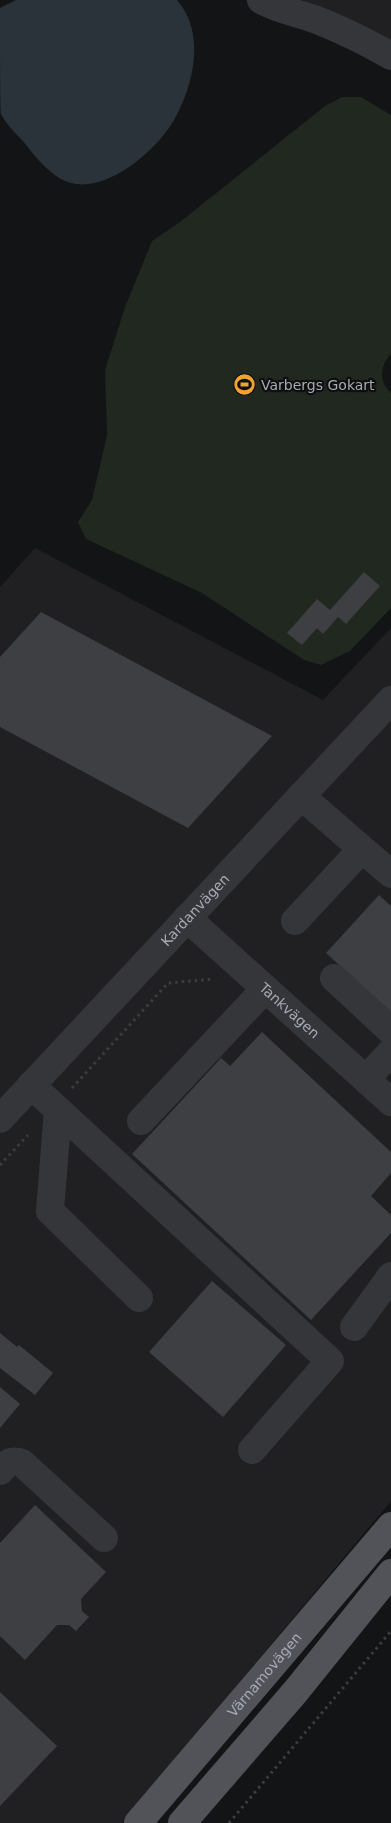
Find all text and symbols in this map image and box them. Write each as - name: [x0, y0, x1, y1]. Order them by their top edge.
- sports icon: Varbergs Gokart: [233, 373, 257, 397]
- place label: Varbergs Gokart: [261, 377, 375, 393]
- street label: Kardanvägen: [158, 871, 233, 949]
- street label: Tankvägen: [255, 979, 323, 1042]
- street label: Värnamovägen: [224, 1629, 305, 1720]

